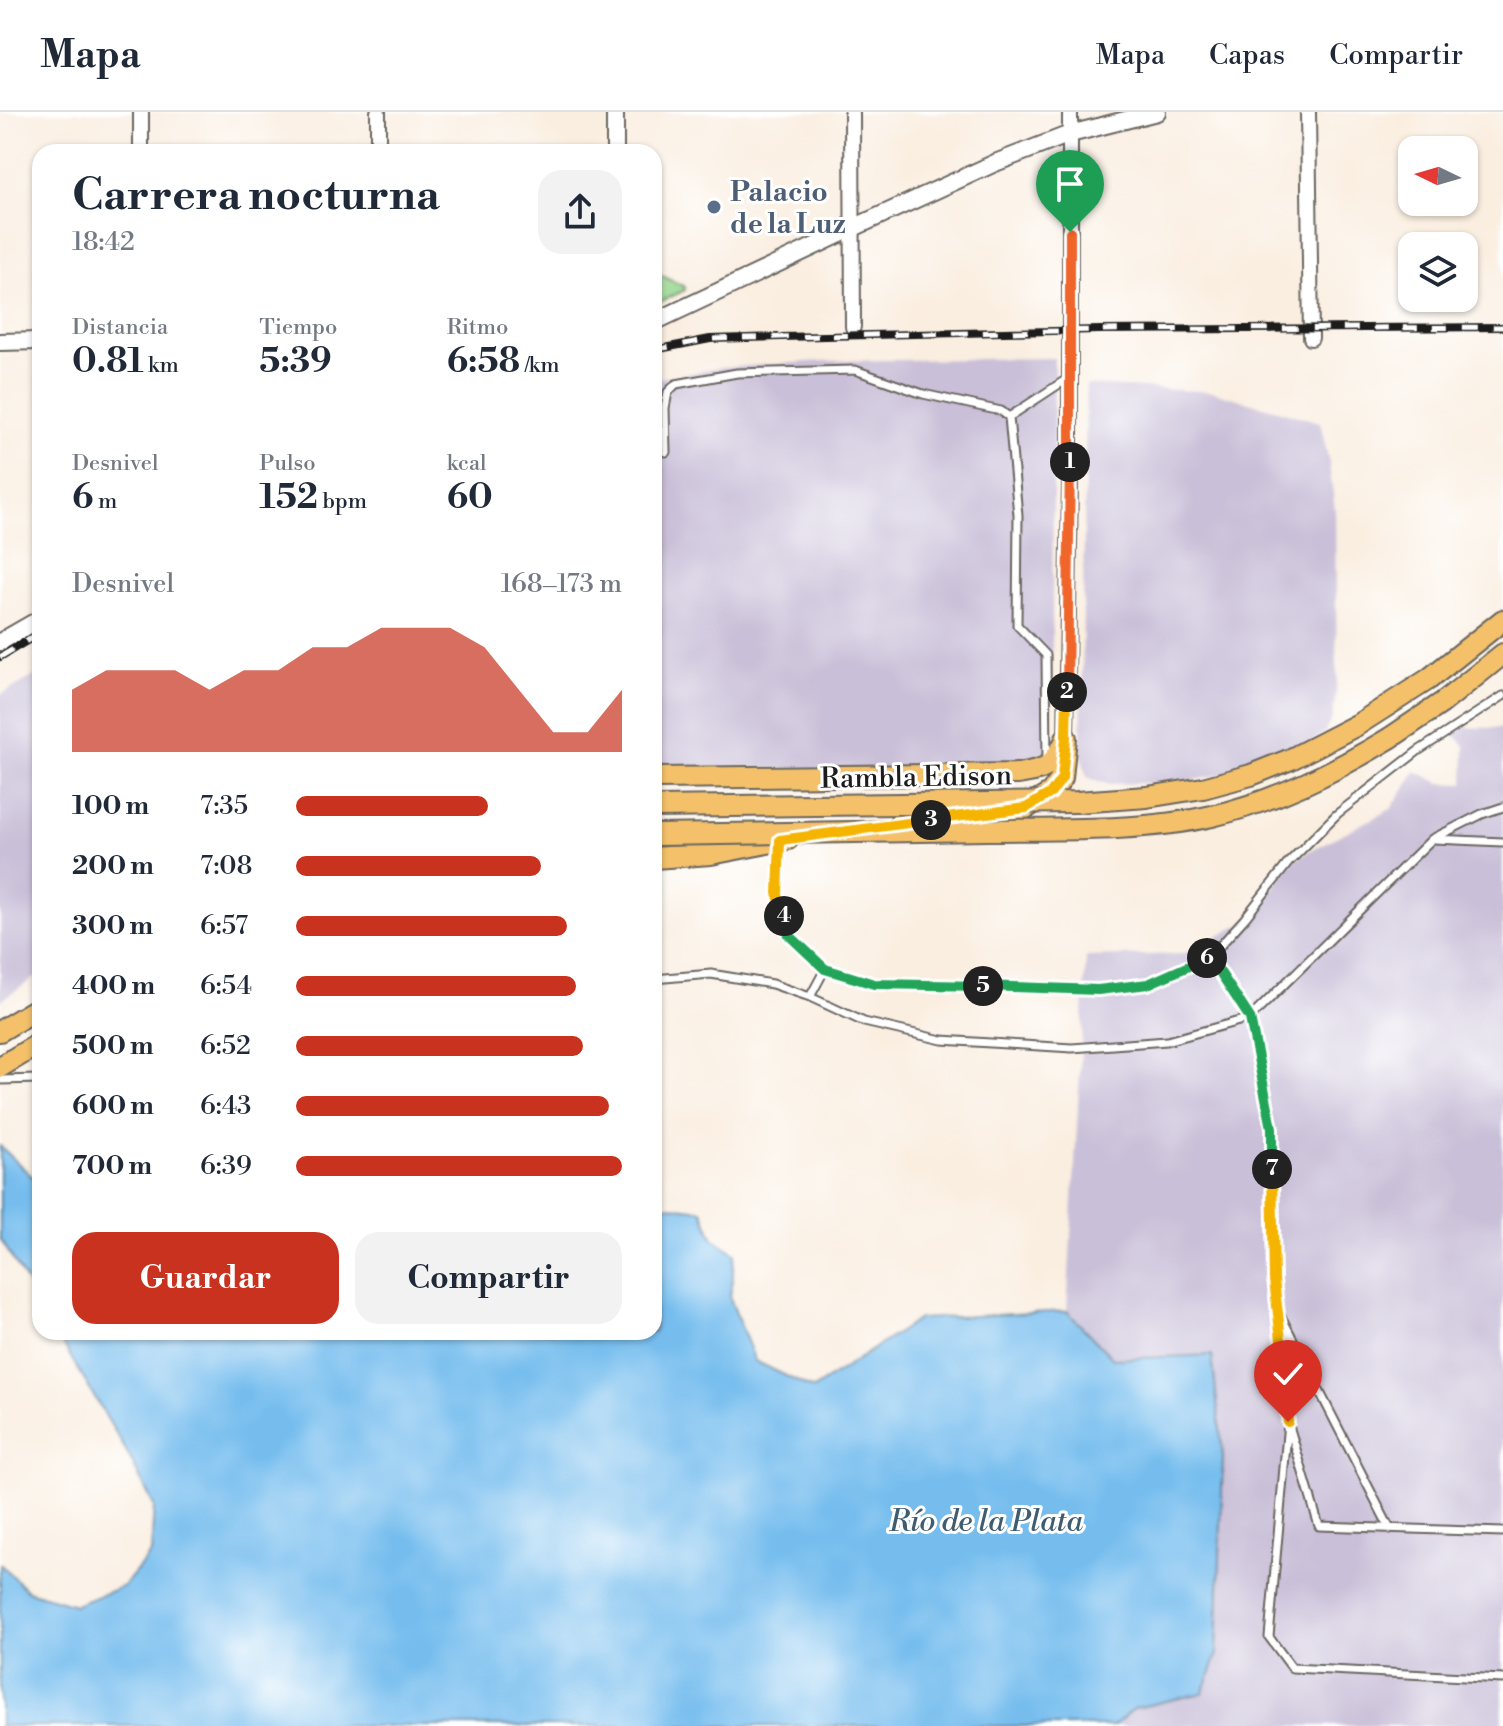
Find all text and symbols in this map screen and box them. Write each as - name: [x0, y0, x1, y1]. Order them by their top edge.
- text: Mapa: [40, 32, 140, 79]
- text: Mapa: [1096, 38, 1165, 73]
- text: Capas: [1209, 38, 1285, 73]
- text: Compartir: [1329, 38, 1463, 73]
- north arrow: [1398, 136, 1478, 216]
- map controls: [1398, 136, 1478, 312]
- pin: [1036, 150, 1104, 232]
- icon: arrive: [1048, 162, 1092, 206]
- text: Carrera nocturna: [72, 168, 440, 223]
- button: share: [538, 170, 622, 254]
- place label: Palacio de la Luz: [730, 175, 846, 242]
- marker: Palacio de la Luz: [705, 198, 723, 216]
- text: 18:42: [72, 226, 135, 258]
- button: layers: [1398, 232, 1478, 312]
- text: Distancia: [72, 314, 168, 341]
- text: Tiempo: [259, 314, 337, 341]
- text: Ritmo: [447, 314, 508, 341]
- text: 0.81: [72, 341, 143, 383]
- text: 5:39: [259, 341, 332, 383]
- text: 6:58: [447, 341, 520, 383]
- text: km: [143, 352, 179, 379]
- text: /km: [520, 352, 560, 379]
- pin: 1: [1050, 442, 1090, 482]
- text: 1: [1065, 448, 1075, 475]
- text: Desnivel: [72, 450, 158, 477]
- text: Pulso: [259, 450, 316, 477]
- text: kcal: [447, 450, 487, 477]
- text: 6: [72, 477, 93, 519]
- text: 152: [259, 477, 318, 519]
- text: 60: [447, 477, 493, 519]
- text: m: [93, 488, 117, 515]
- text: bpm: [318, 488, 367, 515]
- text: Desnivel: [72, 568, 174, 600]
- text: 168–173 m: [501, 568, 622, 600]
- pin: 2: [1047, 672, 1087, 712]
- text: 2: [1060, 678, 1074, 705]
- street label: Rambla Edison: [820, 758, 1013, 797]
- text: 100 m: [72, 790, 149, 822]
- text: 7:35: [200, 790, 248, 822]
- pin: 3: [911, 800, 951, 840]
- text: 3: [924, 806, 938, 833]
- text: 200 m: [72, 850, 154, 882]
- text: 7:08: [200, 850, 252, 882]
- pin: 4: [764, 896, 804, 936]
- text: 4: [777, 902, 791, 929]
- text: 300 m: [72, 910, 153, 942]
- text: 6:57: [200, 910, 248, 942]
- pin: 6: [1187, 938, 1227, 978]
- text: 6: [1200, 944, 1214, 971]
- pin: 5: [963, 966, 1003, 1006]
- text: 400 m: [72, 970, 155, 1002]
- text: 6:54: [200, 970, 252, 1002]
- text: 5: [976, 972, 990, 999]
- text: 500 m: [72, 1030, 154, 1062]
- text: 6:52: [200, 1030, 251, 1062]
- text: 600 m: [72, 1090, 154, 1122]
- text: 6:43: [200, 1090, 251, 1122]
- pin: 7: [1252, 1149, 1292, 1189]
- text: 700 m: [72, 1150, 152, 1182]
- text: 6:39: [200, 1150, 252, 1182]
- text: 7: [1266, 1155, 1278, 1182]
- button: Guardar: [72, 1232, 339, 1324]
- button: Compartir: [355, 1232, 622, 1324]
- pin: [1254, 1340, 1322, 1422]
- icon: check: [1266, 1352, 1310, 1396]
- water label: Río de la Plata: [888, 1503, 1083, 1541]

